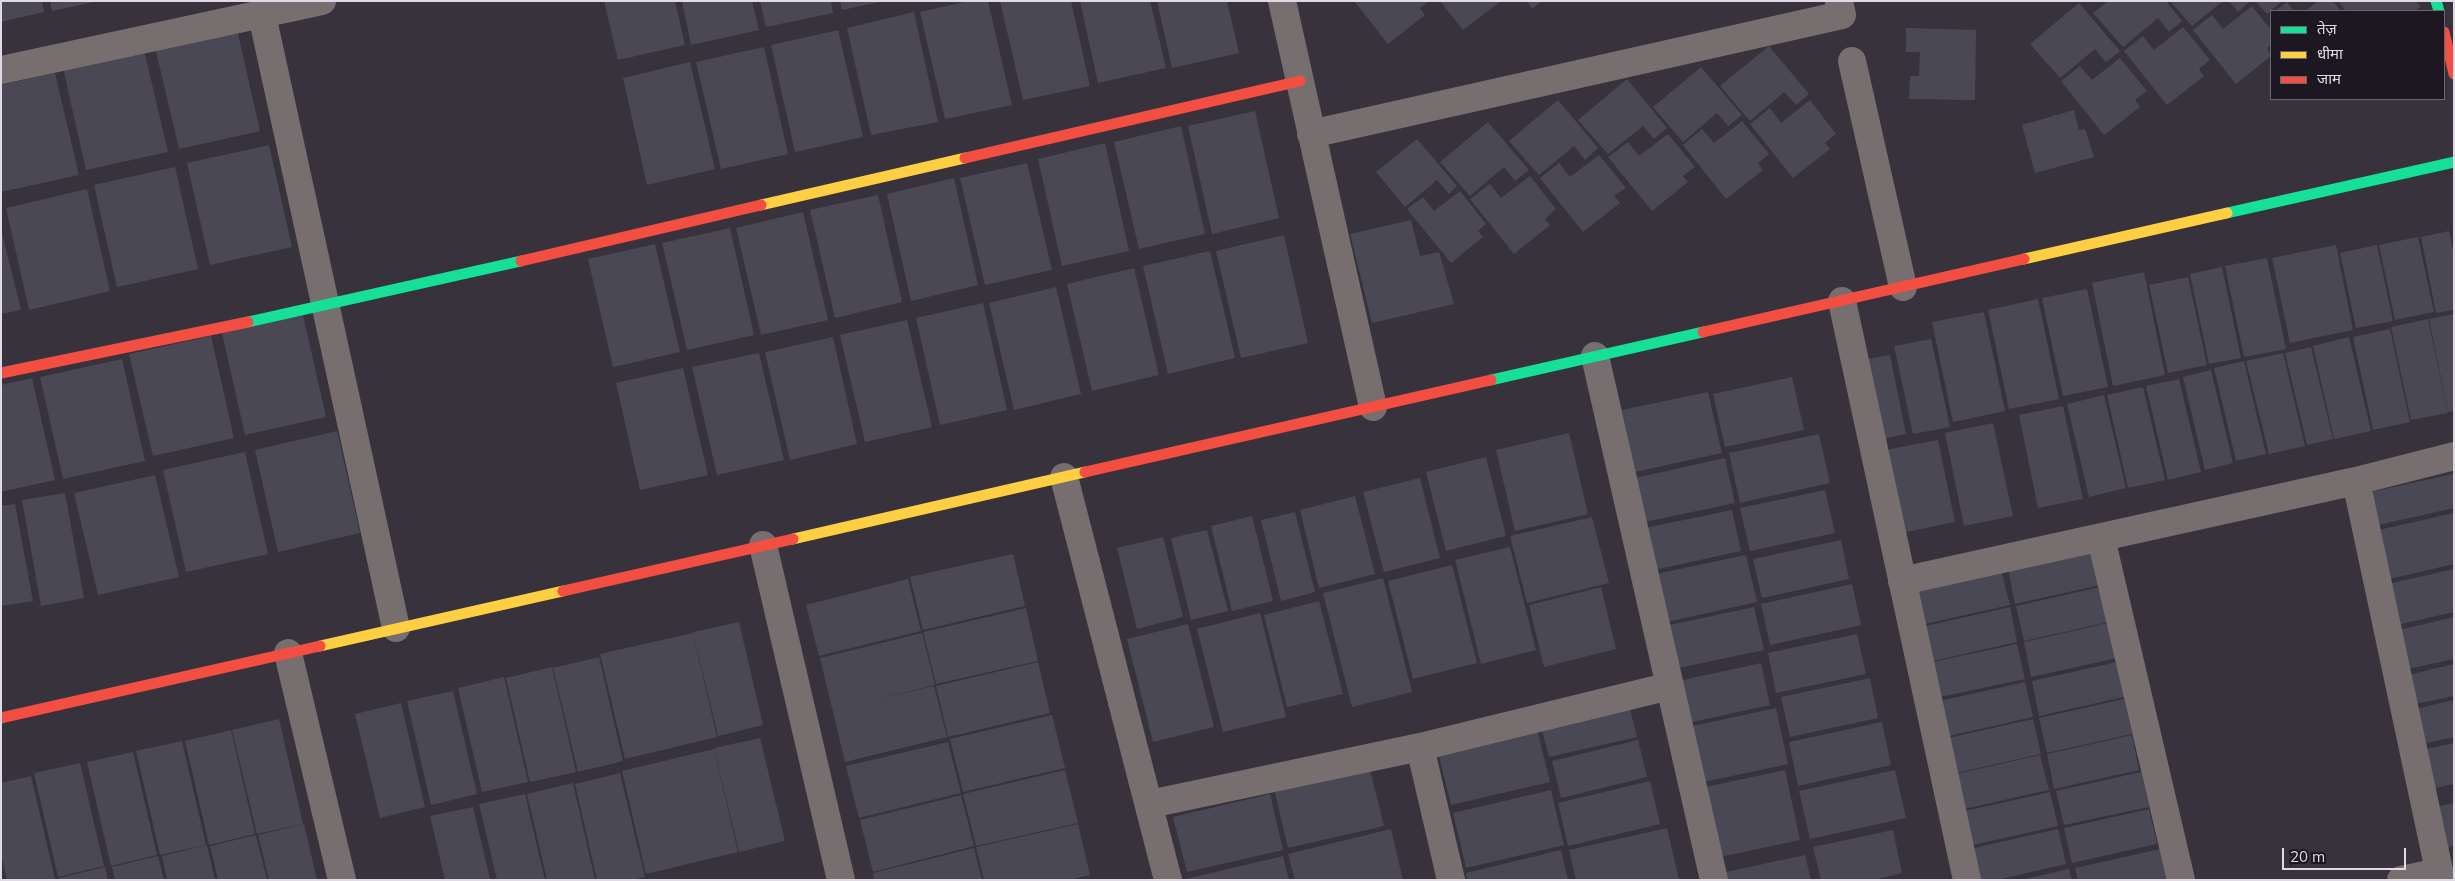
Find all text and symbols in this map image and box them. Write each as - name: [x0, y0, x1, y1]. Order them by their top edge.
- legend: [2270, 10, 2445, 100]
- text: तेज़: [2317, 19, 2337, 38]
- text: धीमा: [2317, 44, 2343, 63]
- text: जाम: [2317, 69, 2341, 88]
- scale bar: [2285, 838, 2409, 870]
- text: 20 m: [2290, 847, 2325, 866]

